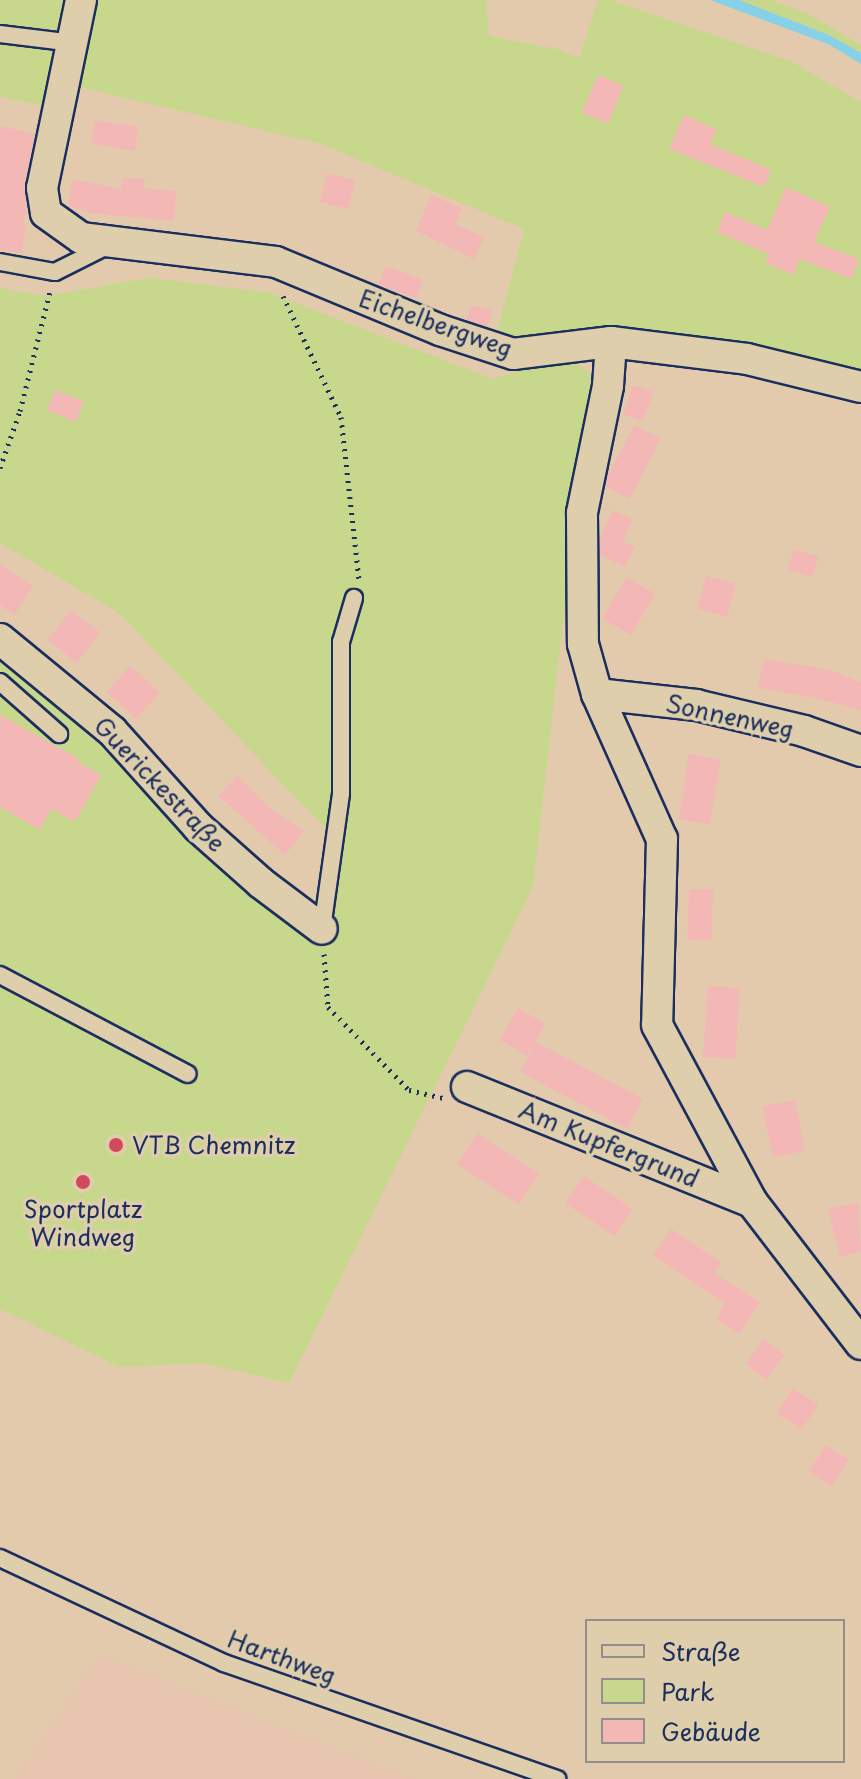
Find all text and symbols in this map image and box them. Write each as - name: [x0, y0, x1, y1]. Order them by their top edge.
- street label: Eichelbergweg: [356, 283, 516, 363]
- street label: Sonnenweg: [663, 688, 797, 744]
- street label: Guerickestraße: [89, 711, 231, 857]
- street label: Am Kupfergrund: [515, 1095, 703, 1193]
- place label: VTB Chemnitz: [132, 1131, 297, 1159]
- marker: VTB Chemnitz: [107, 1136, 125, 1154]
- marker: Sportplatz Windweg: [74, 1173, 92, 1191]
- place label: Sportplatz Windweg: [24, 1195, 142, 1251]
- legend: [585, 1619, 845, 1763]
- street label: Harthweg: [224, 1624, 340, 1690]
- text: Straße: [661, 1633, 740, 1669]
- text: Park: [661, 1673, 715, 1709]
- text: Gebäude: [661, 1713, 761, 1749]

